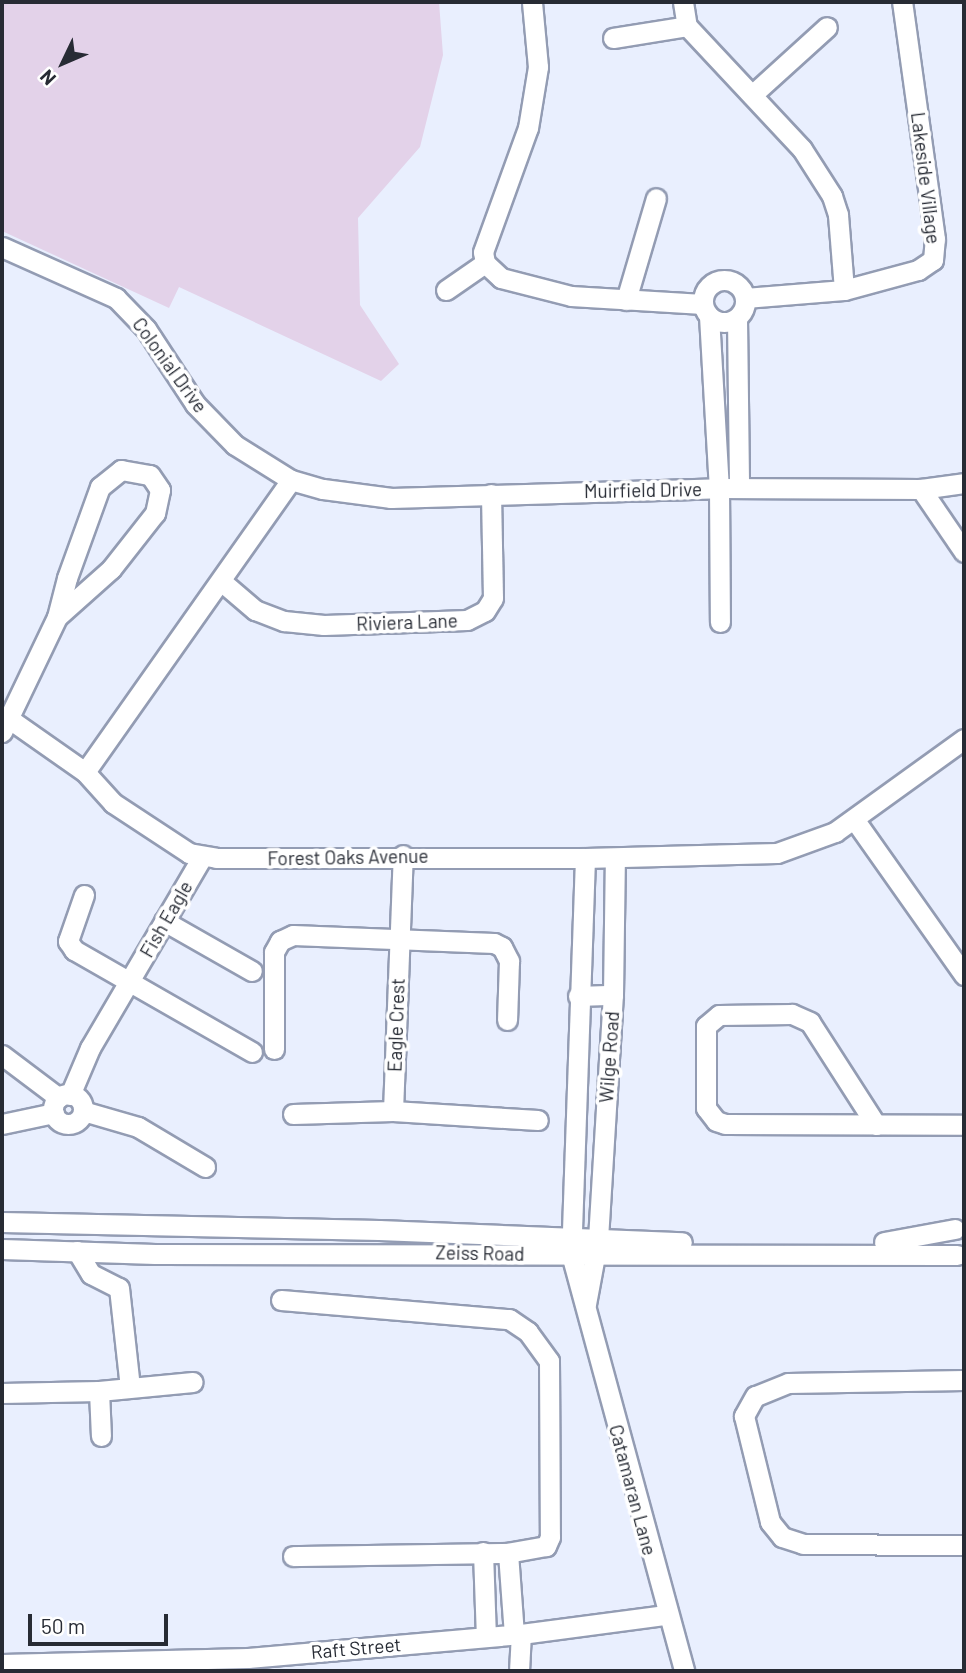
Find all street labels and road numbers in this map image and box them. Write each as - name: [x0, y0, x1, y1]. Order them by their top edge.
- street label: Lakeside Village: [907, 111, 945, 245]
- street label: Colonial Drive: [128, 313, 212, 417]
- street label: Muirfield Drive: [584, 478, 702, 502]
- street label: Riviera Lane: [356, 609, 458, 635]
- street label: Forest Oaks Avenue: [267, 844, 429, 870]
- street label: Fish Eagle: [135, 877, 197, 961]
- street label: Eagle Crest: [383, 978, 409, 1072]
- street label: Wilge Road: [594, 1010, 624, 1104]
- street label: Zeiss Road: [435, 1241, 525, 1265]
- street label: Catamaran Lane: [605, 1422, 661, 1558]
- street label: Raft Street: [310, 1633, 402, 1663]

